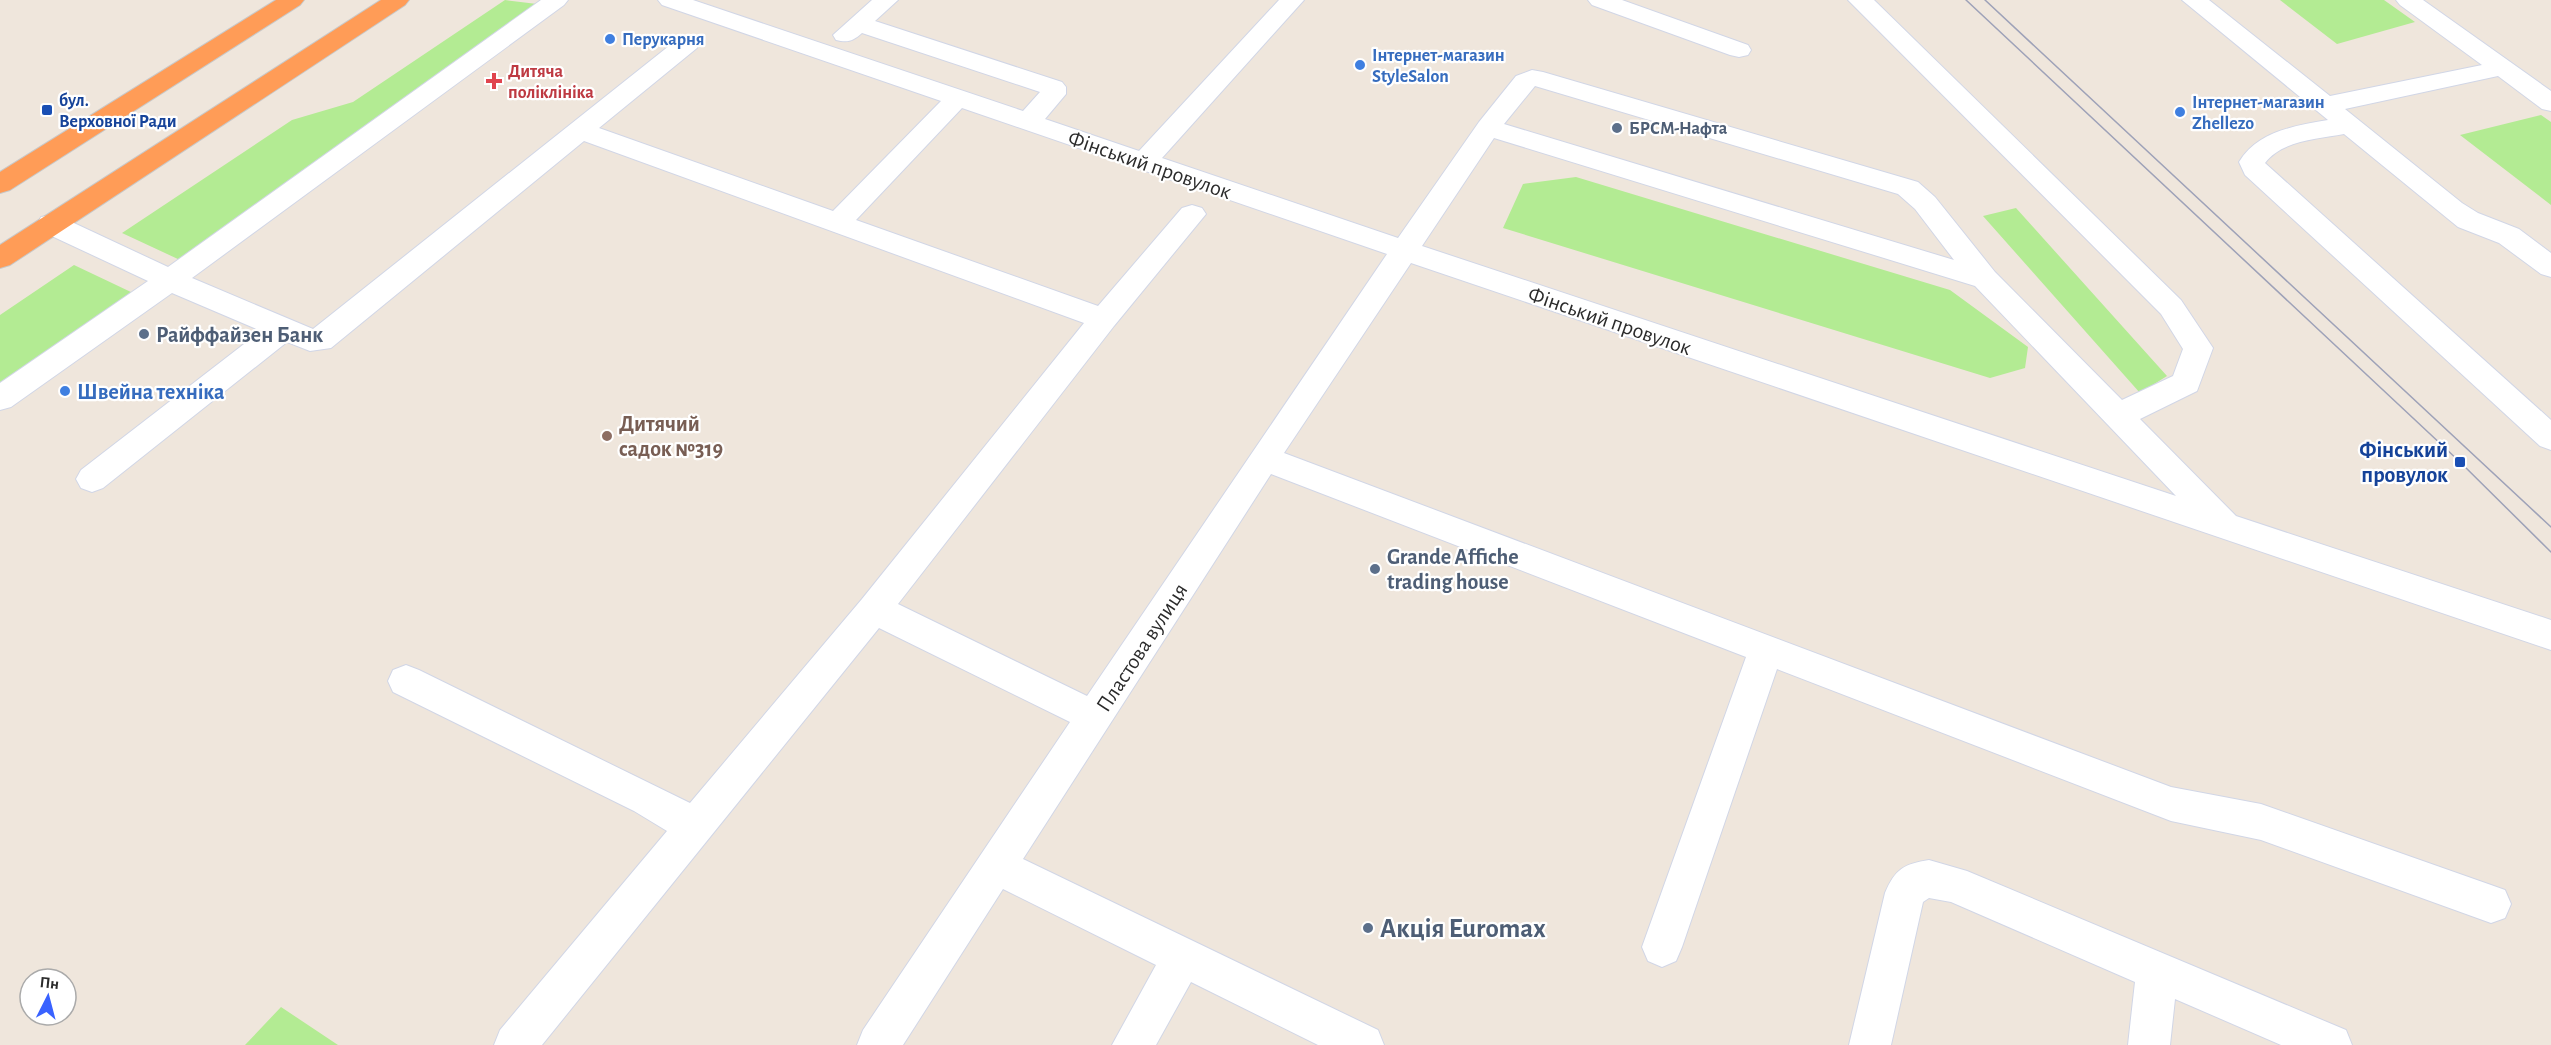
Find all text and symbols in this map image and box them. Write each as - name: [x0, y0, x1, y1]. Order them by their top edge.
- place label: Перукарня: [622, 31, 705, 49]
- marker: Перукарня: [603, 32, 617, 46]
- place label: Інтернет-магазин StyleSalon: [1372, 47, 1505, 86]
- marker: Інтернет-магазин StyleSalon: [1353, 58, 1367, 72]
- place label: Дитяча поліклініка: [508, 63, 594, 102]
- marker: Дитяча поліклініка: [485, 72, 503, 90]
- place label: бул. Верховної Ради: [59, 92, 177, 131]
- place label: Інтернет-магазин Zhellezo: [2192, 94, 2325, 133]
- marker: бул. Верховної Ради: [40, 103, 54, 117]
- marker: Інтернет-магазин Zhellezo: [2173, 105, 2187, 119]
- place label: БРСМ-Нафта: [1629, 120, 1728, 138]
- marker: БРСМ-Нафта: [1610, 121, 1624, 135]
- street label: Фінський провулок: [1065, 127, 1234, 203]
- street label: Фінський провулок: [1525, 283, 1694, 359]
- place label: Райффайзен Банк: [156, 324, 323, 346]
- marker: Райффайзен Банк: [137, 327, 151, 341]
- place label: Швейна техніка: [77, 381, 224, 403]
- marker: Швейна техніка: [58, 384, 72, 398]
- place label: Дитячий садок №319: [619, 413, 723, 460]
- marker: Дитячий садок №319: [600, 429, 614, 443]
- place label: Фінський провулок: [2359, 439, 2448, 487]
- marker: Фінський провулок: [2453, 455, 2467, 469]
- place label: Grande Affiche trading house: [1387, 546, 1519, 593]
- marker: Grande Affiche trading house: [1368, 562, 1382, 576]
- street label: Пластова вулиця: [1092, 579, 1191, 716]
- place label: Акція Euromax: [1380, 915, 1546, 942]
- marker: Акція Euromax: [1361, 921, 1375, 935]
- north arrow: [18, 967, 78, 1027]
- text: Пн: [39, 974, 60, 992]

